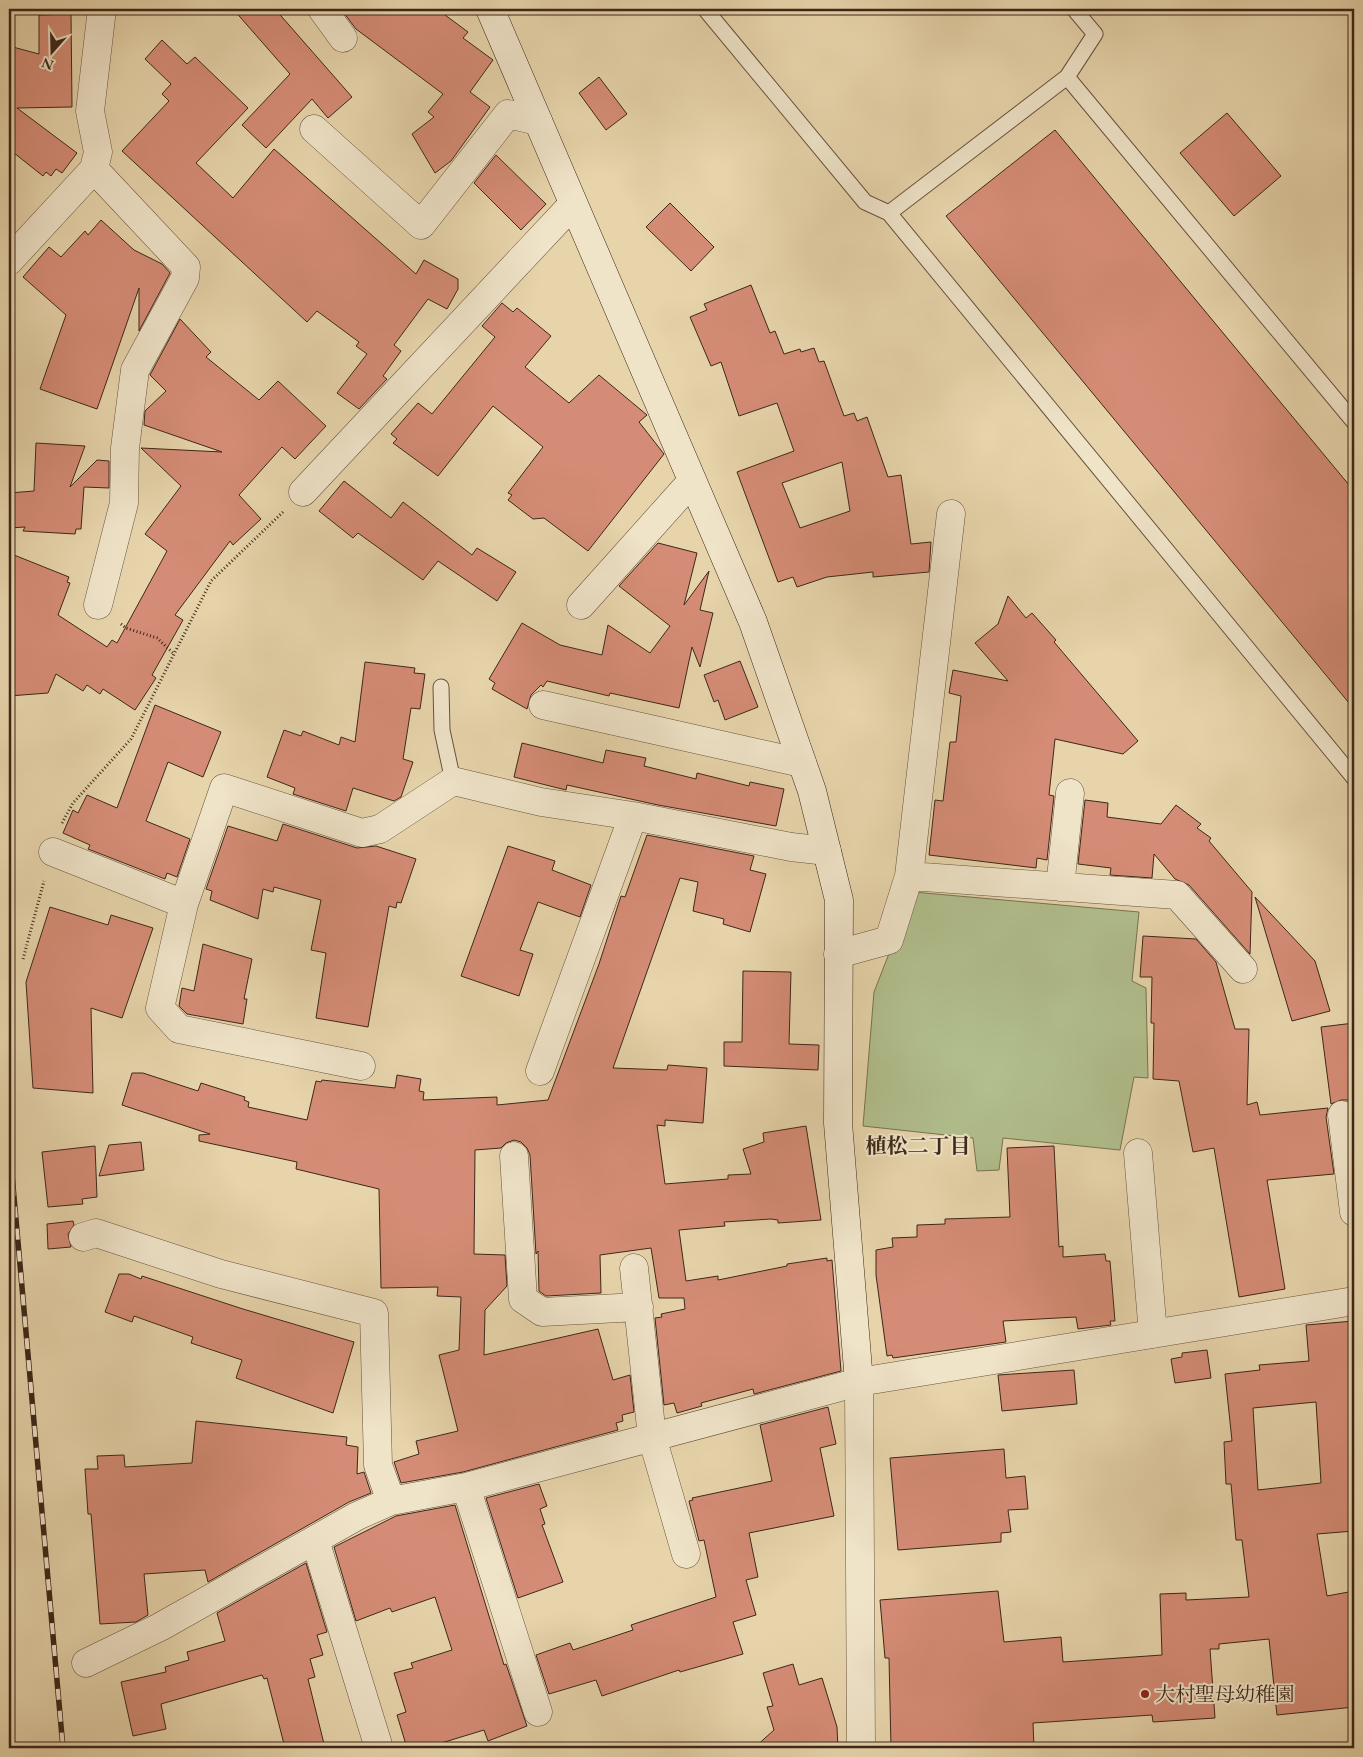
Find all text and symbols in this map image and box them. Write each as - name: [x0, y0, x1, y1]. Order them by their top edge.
- north arrow: [28, 28, 78, 78]
- text: N: [39, 54, 56, 75]
- district label: 植松二丁目: [866, 1132, 971, 1159]
- place label: 大村聖母幼稚園: [1155, 1681, 1295, 1707]
- marker: 大村聖母幼稚園: [1139, 1688, 1151, 1700]

